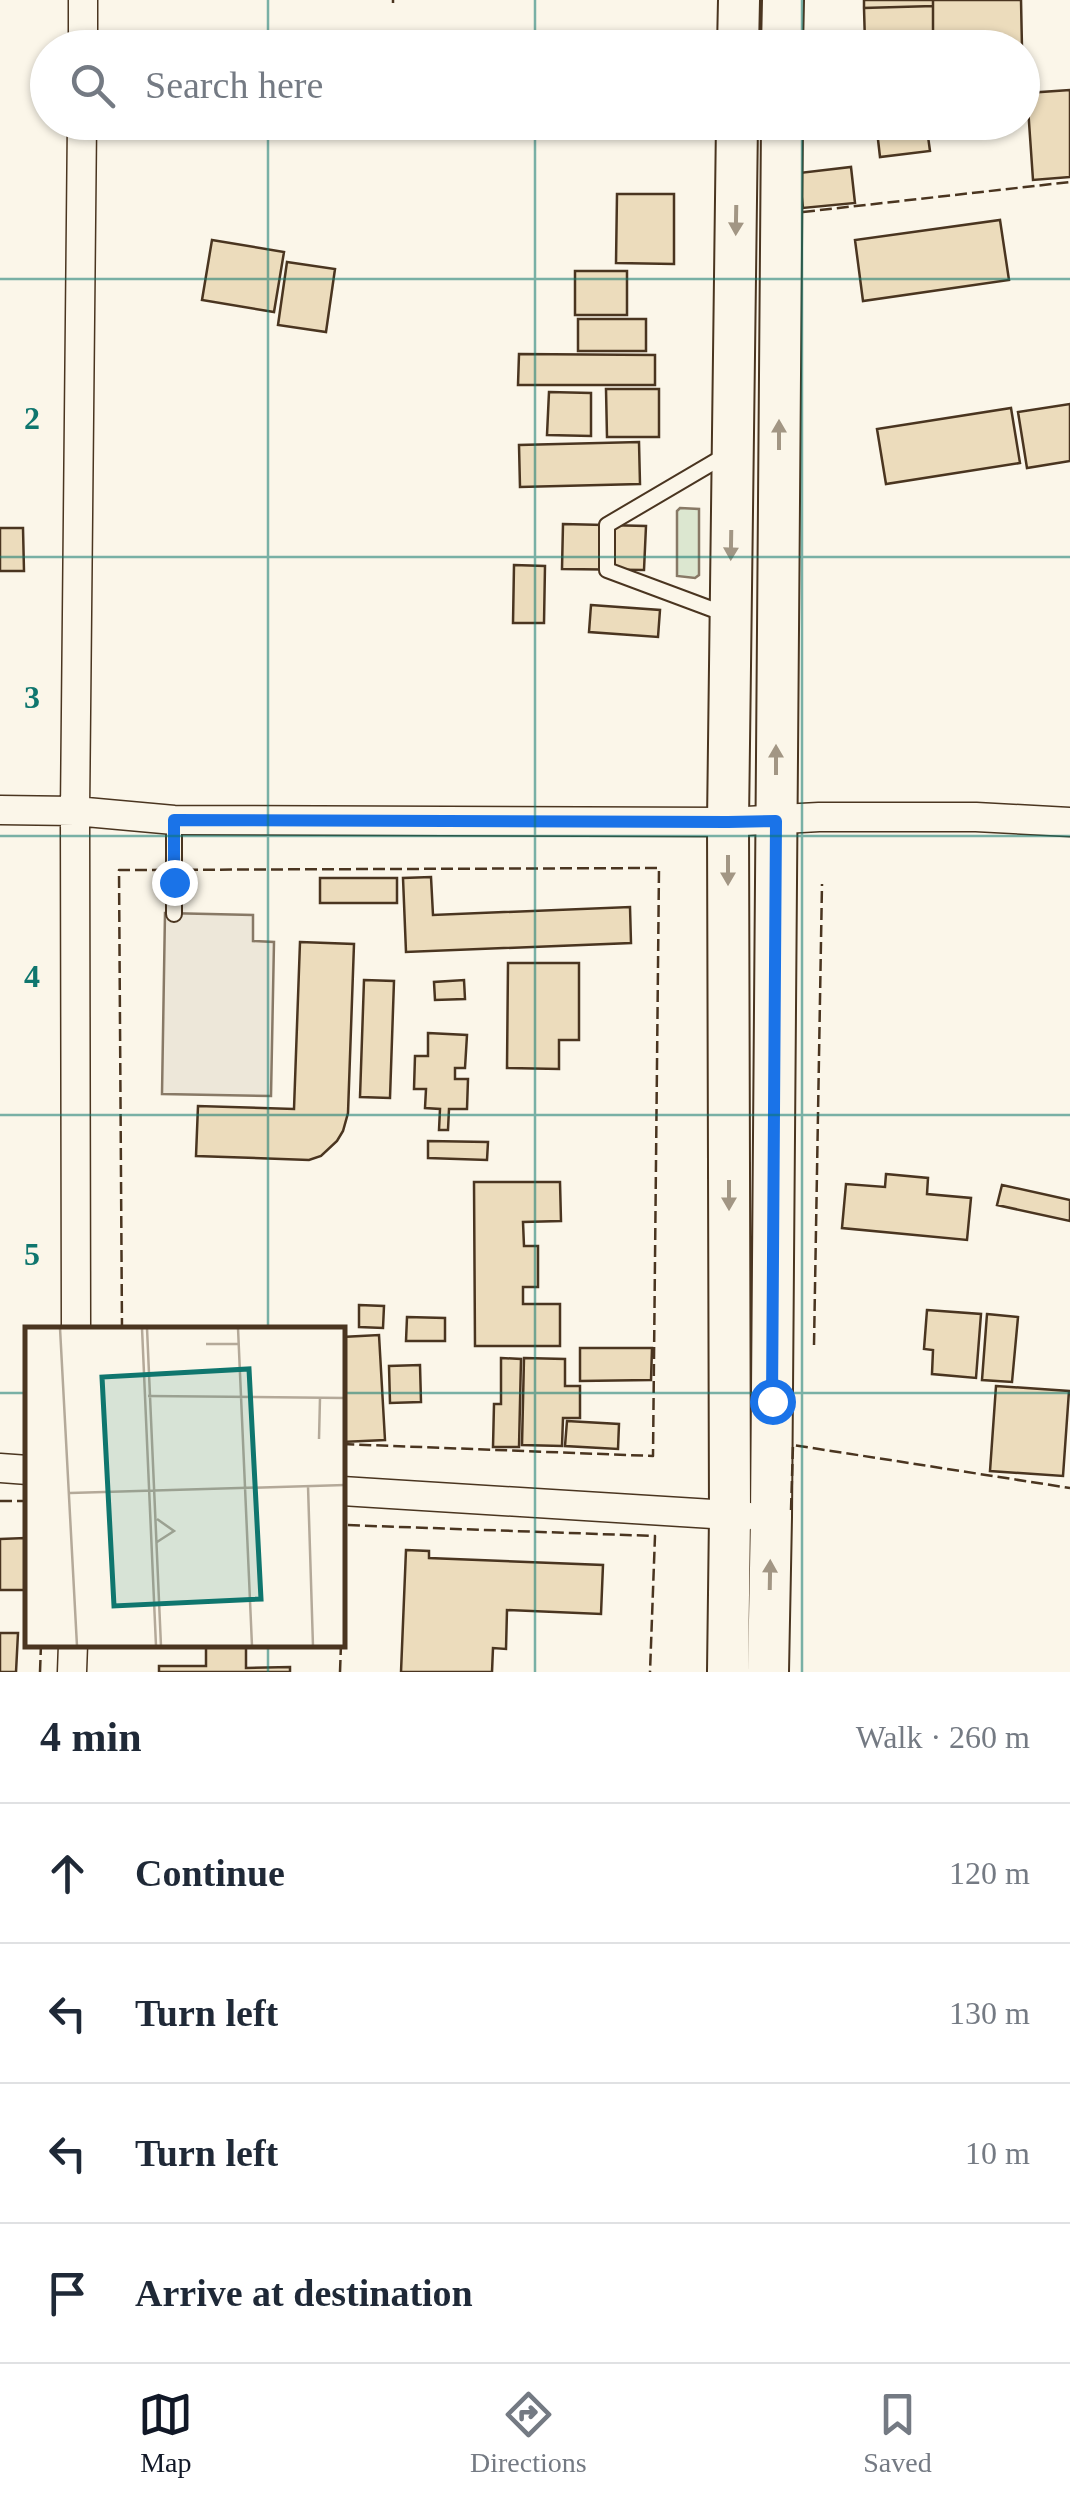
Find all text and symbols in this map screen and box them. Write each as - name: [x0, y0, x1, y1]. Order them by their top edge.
- search box: [30, 30, 1040, 140]
- icon: search: [65, 58, 120, 113]
- text: Search here: [145, 64, 323, 106]
- one-way arrow: [728, 204, 744, 236]
- text: 2: [24, 400, 40, 436]
- one-way arrow: [771, 418, 787, 450]
- one-way arrow: [723, 529, 739, 561]
- text: 3: [24, 679, 40, 715]
- one-way arrow: [769, 743, 785, 775]
- one-way arrow: [720, 854, 736, 886]
- route end: [152, 860, 198, 906]
- text: 4: [24, 958, 40, 994]
- one-way arrow: [721, 1179, 737, 1211]
- text: 5: [24, 1236, 40, 1272]
- inset map: [25, 1327, 345, 1647]
- route start: [750, 1379, 796, 1425]
- one-way arrow: [762, 1558, 778, 1590]
- text: 4 min: [40, 1714, 142, 1760]
- text: Walk · 260 m: [856, 1719, 1030, 1755]
- icon: ahead: [40, 1846, 95, 1901]
- text: Continue: [135, 1852, 285, 1894]
- text: 120 m: [949, 1855, 1030, 1891]
- icon: left: [40, 1986, 95, 2041]
- text: Turn left: [135, 1992, 278, 2034]
- text: 130 m: [949, 1995, 1030, 2031]
- icon: left: [40, 2126, 95, 2181]
- text: Turn left: [135, 2132, 278, 2174]
- text: 10 m: [965, 2135, 1030, 2171]
- icon: arrive: [40, 2266, 95, 2321]
- text: Arrive at destination: [135, 2272, 473, 2314]
- tab: Map: [138, 2387, 193, 2479]
- tab: Directions: [470, 2387, 587, 2479]
- tab: Saved: [863, 2387, 932, 2479]

